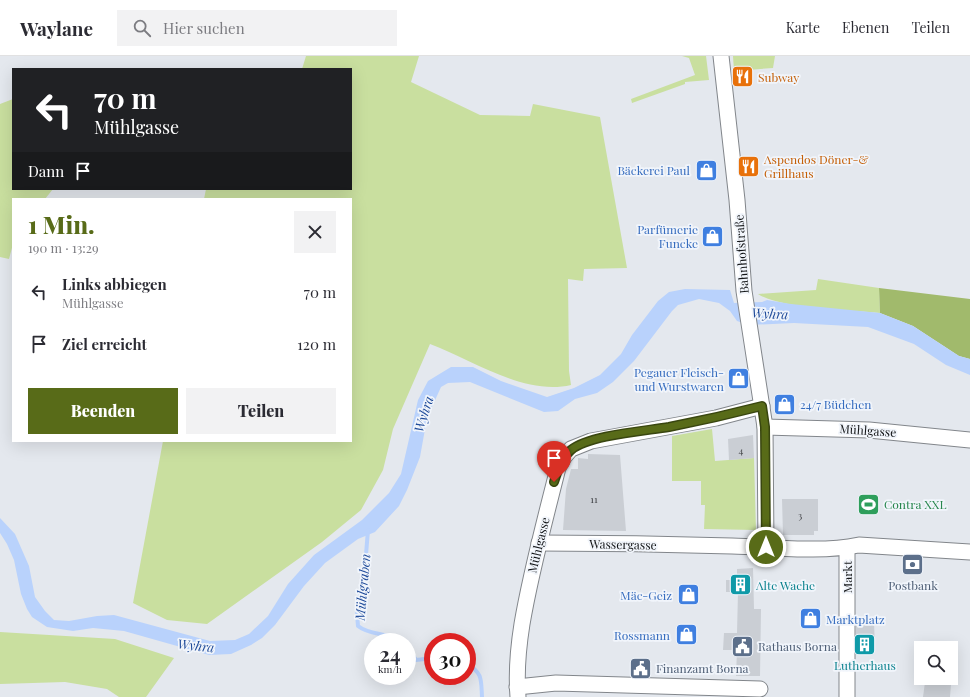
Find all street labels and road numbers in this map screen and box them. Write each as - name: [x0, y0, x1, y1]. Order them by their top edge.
- street label: Bahnhofstraße: [730, 214, 752, 294]
- street label: Mühlgasse: [839, 420, 897, 440]
- street label: Mühlgasse: [523, 516, 553, 574]
- street label: Wassergasse: [588, 535, 657, 553]
- street label: Markt: [839, 560, 855, 593]

